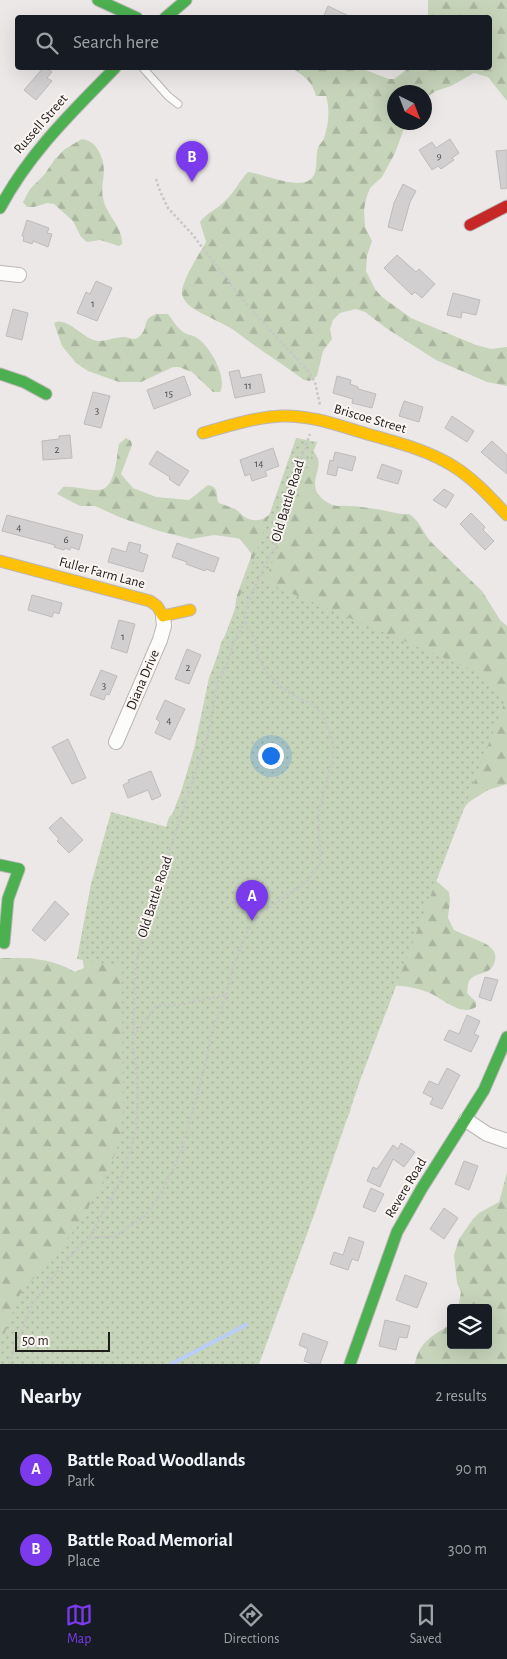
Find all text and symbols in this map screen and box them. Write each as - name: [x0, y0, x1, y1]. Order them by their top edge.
- search box: [15, 15, 492, 70]
- icon: search: [33, 29, 61, 57]
- text: Search here: [73, 33, 159, 52]
- north arrow: [387, 85, 432, 130]
- street label: Russell Street: [12, 91, 71, 156]
- pin: B: [176, 141, 208, 182]
- house number: 9: [436, 150, 442, 161]
- house number: 1: [91, 298, 95, 309]
- house number: 11: [244, 380, 252, 391]
- house number: 15: [165, 388, 174, 399]
- street label: Briscoe Street: [332, 402, 408, 436]
- house number: 3: [95, 405, 100, 416]
- house number: 2: [54, 444, 60, 455]
- house number: 14: [254, 458, 264, 469]
- street label: Old Battle Road: [269, 458, 307, 544]
- house number: 4: [16, 522, 22, 533]
- house number: 6: [63, 534, 69, 545]
- street label: Fuller Farm Lane: [57, 555, 147, 591]
- house number: 1: [121, 631, 125, 642]
- street label: Diana Drive: [124, 648, 162, 712]
- house number: 2: [185, 662, 191, 673]
- house number: 3: [102, 680, 107, 691]
- house number: 4: [166, 715, 172, 726]
- your location: [258, 743, 284, 769]
- street label: Old Battle Road: [135, 854, 175, 940]
- pin: A: [236, 880, 268, 921]
- street label: Revere Road: [383, 1156, 429, 1220]
- map controls: [447, 1304, 492, 1349]
- button: layers: [447, 1304, 492, 1349]
- scale bar: [15, 1329, 110, 1352]
- text: 50 m: [22, 1334, 49, 1348]
- text: Nearby: [20, 1386, 81, 1407]
- text: 2 results: [435, 1388, 487, 1404]
- text: Battle Road Woodlands: [67, 1451, 245, 1470]
- text: A: [31, 1461, 41, 1477]
- text: 90 m: [456, 1461, 487, 1477]
- text: Park: [67, 1473, 95, 1489]
- text: Battle Road Memorial: [67, 1531, 233, 1550]
- text: B: [31, 1541, 41, 1557]
- text: 300 m: [448, 1541, 487, 1557]
- text: Place: [67, 1553, 100, 1569]
- tab: Map: [65, 1601, 93, 1648]
- tab: Directions: [224, 1601, 279, 1648]
- tab: Saved: [410, 1601, 442, 1648]

